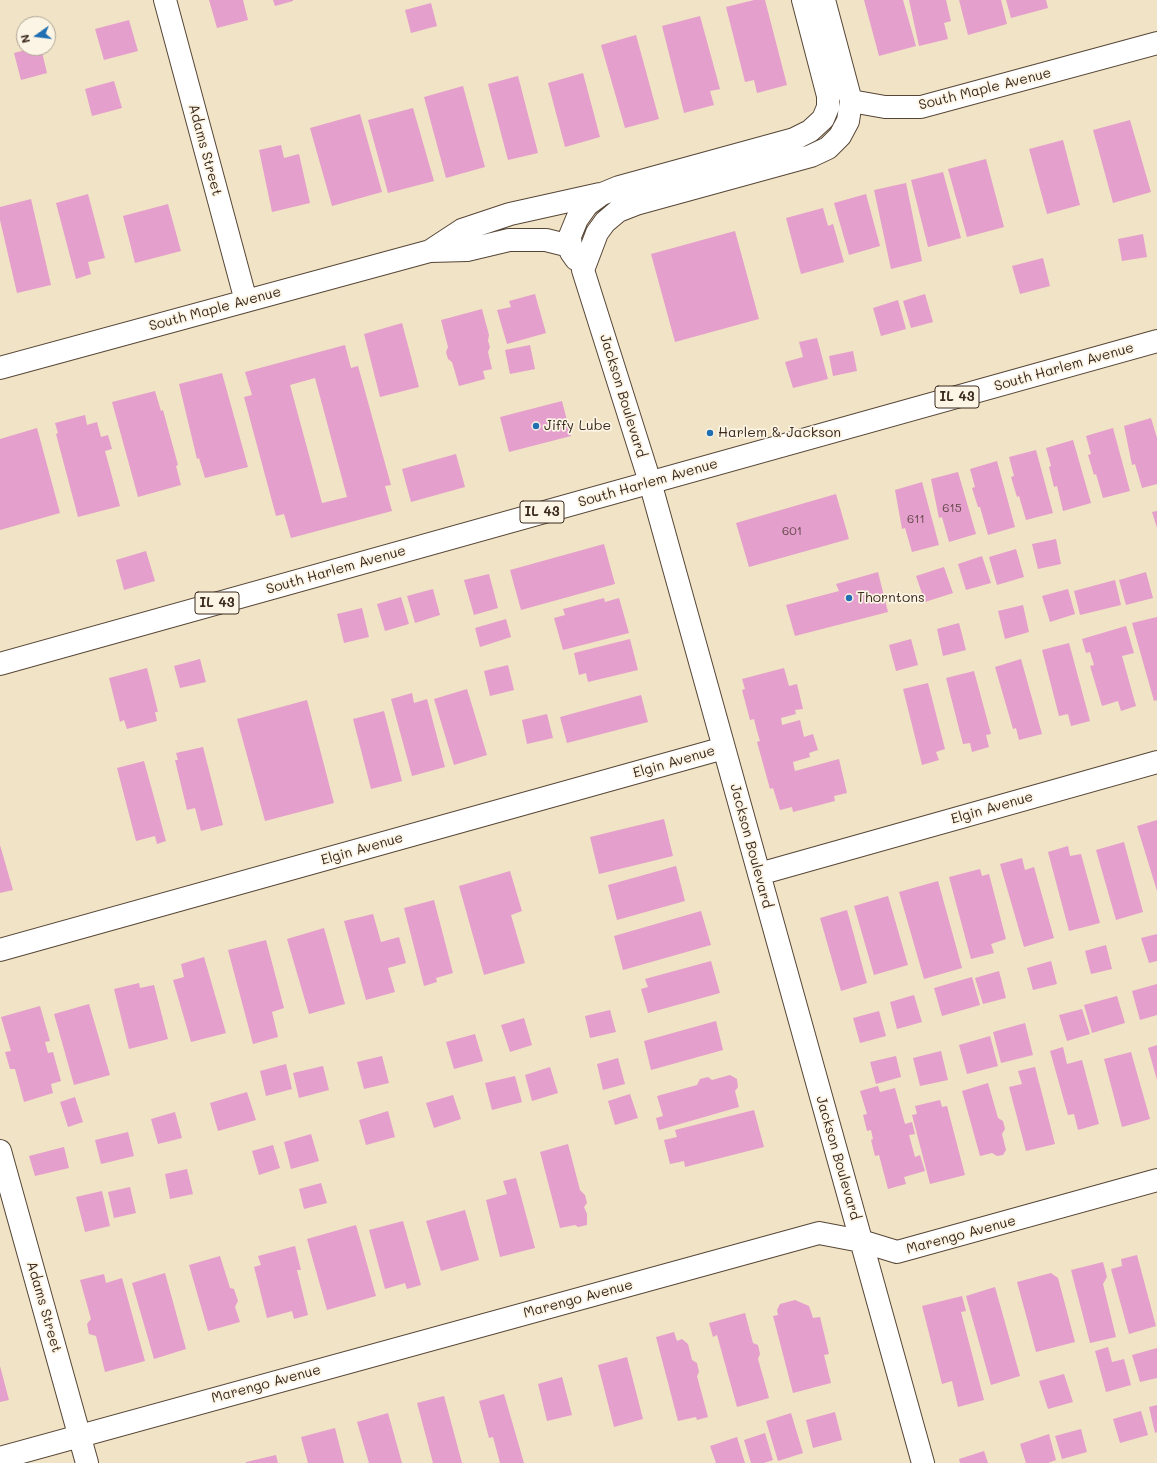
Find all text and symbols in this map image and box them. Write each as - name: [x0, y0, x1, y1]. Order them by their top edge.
- north arrow: [16, 16, 56, 56]
- text: N: [17, 33, 33, 45]
- street label: South Maple Avenue: [917, 64, 1053, 114]
- street label: Adams Street: [185, 102, 225, 198]
- street label: South Maple Avenue: [147, 283, 283, 335]
- street label: Jackson Boulevard: [596, 332, 650, 460]
- street label: South Harlem Avenue: [992, 339, 1136, 395]
- road number: IL 43: [935, 386, 979, 408]
- place label: Jiffy Lube: [544, 418, 611, 434]
- marker: Jiffy Lube: [531, 421, 541, 431]
- place label: Harlem & Jackson: [718, 425, 841, 441]
- marker: Harlem & Jackson: [705, 428, 715, 438]
- street label: South Harlem Avenue: [576, 455, 720, 511]
- road number: IL 43: [520, 501, 564, 523]
- house number: 615: [942, 501, 962, 515]
- house number: 611: [907, 512, 925, 526]
- house number: 601: [782, 524, 802, 538]
- street label: South Harlem Avenue: [264, 542, 408, 598]
- place label: Thorntons: [857, 590, 925, 606]
- road number: IL 43: [195, 592, 239, 614]
- marker: Thorntons: [844, 593, 854, 603]
- street label: Elgin Avenue: [631, 742, 717, 782]
- street label: Jackson Boulevard: [726, 782, 776, 910]
- street label: Elgin Avenue: [949, 788, 1035, 828]
- street label: Elgin Avenue: [319, 829, 405, 869]
- street label: Jackson Boulevard: [812, 1094, 864, 1222]
- street label: Marengo Avenue: [904, 1212, 1018, 1258]
- street label: Adams Street: [23, 1259, 65, 1355]
- street label: Marengo Avenue: [521, 1276, 635, 1322]
- street label: Marengo Avenue: [209, 1361, 323, 1407]

